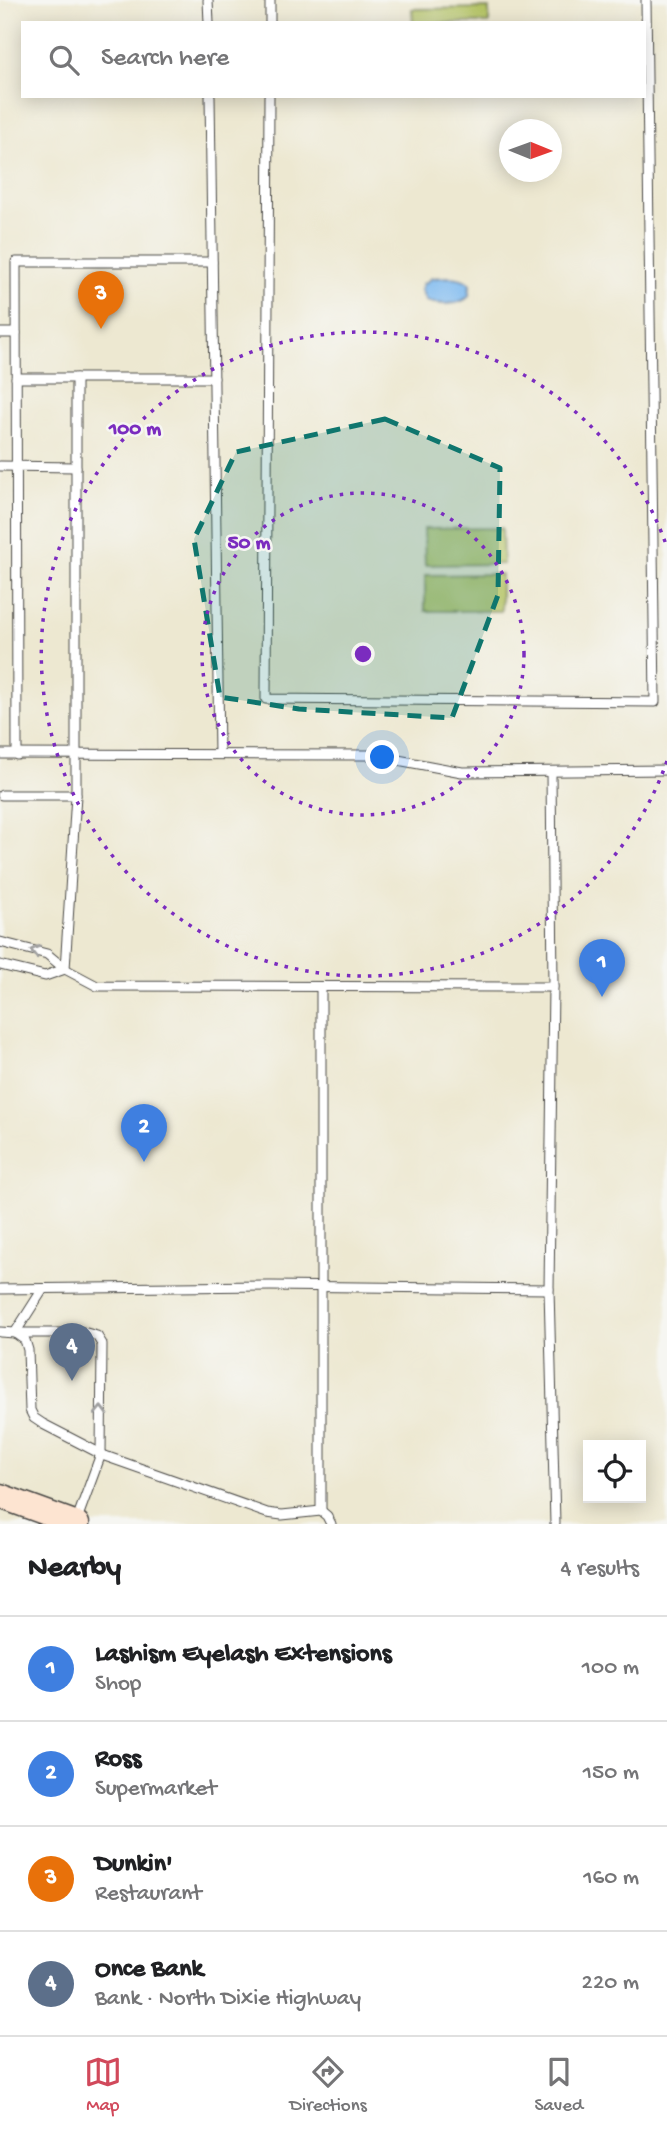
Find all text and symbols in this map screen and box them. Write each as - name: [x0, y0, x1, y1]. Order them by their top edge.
- search box: [21, 21, 646, 98]
- icon: search: [45, 41, 83, 79]
- text: Search here: [101, 44, 229, 75]
- north arrow: [499, 119, 562, 182]
- pin: 3: [78, 271, 124, 329]
- text: 100 m: [108, 418, 161, 443]
- text: 50 m: [228, 532, 271, 557]
- centre of rings: [351, 642, 375, 666]
- your location: [365, 740, 399, 774]
- pin: 1: [579, 939, 625, 997]
- one-way arrow: [29, 945, 41, 959]
- pin: 2: [121, 1104, 167, 1162]
- pin: 4: [49, 1323, 95, 1381]
- one-way arrow: [93, 1405, 109, 1415]
- map controls: [583, 1440, 646, 1503]
- button: locate: [583, 1440, 646, 1503]
- text: Nearby: [28, 1552, 121, 1587]
- text: 4 results: [560, 1556, 639, 1583]
- text: Lashism Eyelash Extensions: [95, 1640, 391, 1671]
- text: 1: [46, 1655, 56, 1682]
- text: 100 m: [582, 1655, 639, 1682]
- text: Shop: [95, 1671, 141, 1698]
- text: Ross: [95, 1745, 141, 1776]
- text: 2: [45, 1760, 57, 1787]
- text: 150 m: [583, 1760, 639, 1787]
- text: Supermarket: [95, 1776, 217, 1803]
- text: Dunkin': [95, 1850, 173, 1881]
- text: 3: [45, 1865, 57, 1892]
- text: 160 m: [583, 1865, 639, 1892]
- text: Restaurant: [95, 1881, 202, 1908]
- text: Once Bank: [95, 1955, 203, 1986]
- text: 4: [46, 1970, 56, 1997]
- text: 220 m: [582, 1970, 639, 1997]
- text: Bank · North Dixie Highway: [95, 1986, 361, 2013]
- tab: Map: [84, 2053, 122, 2118]
- tab: Directions: [290, 2053, 367, 2118]
- tab: Saved: [534, 2053, 583, 2118]

